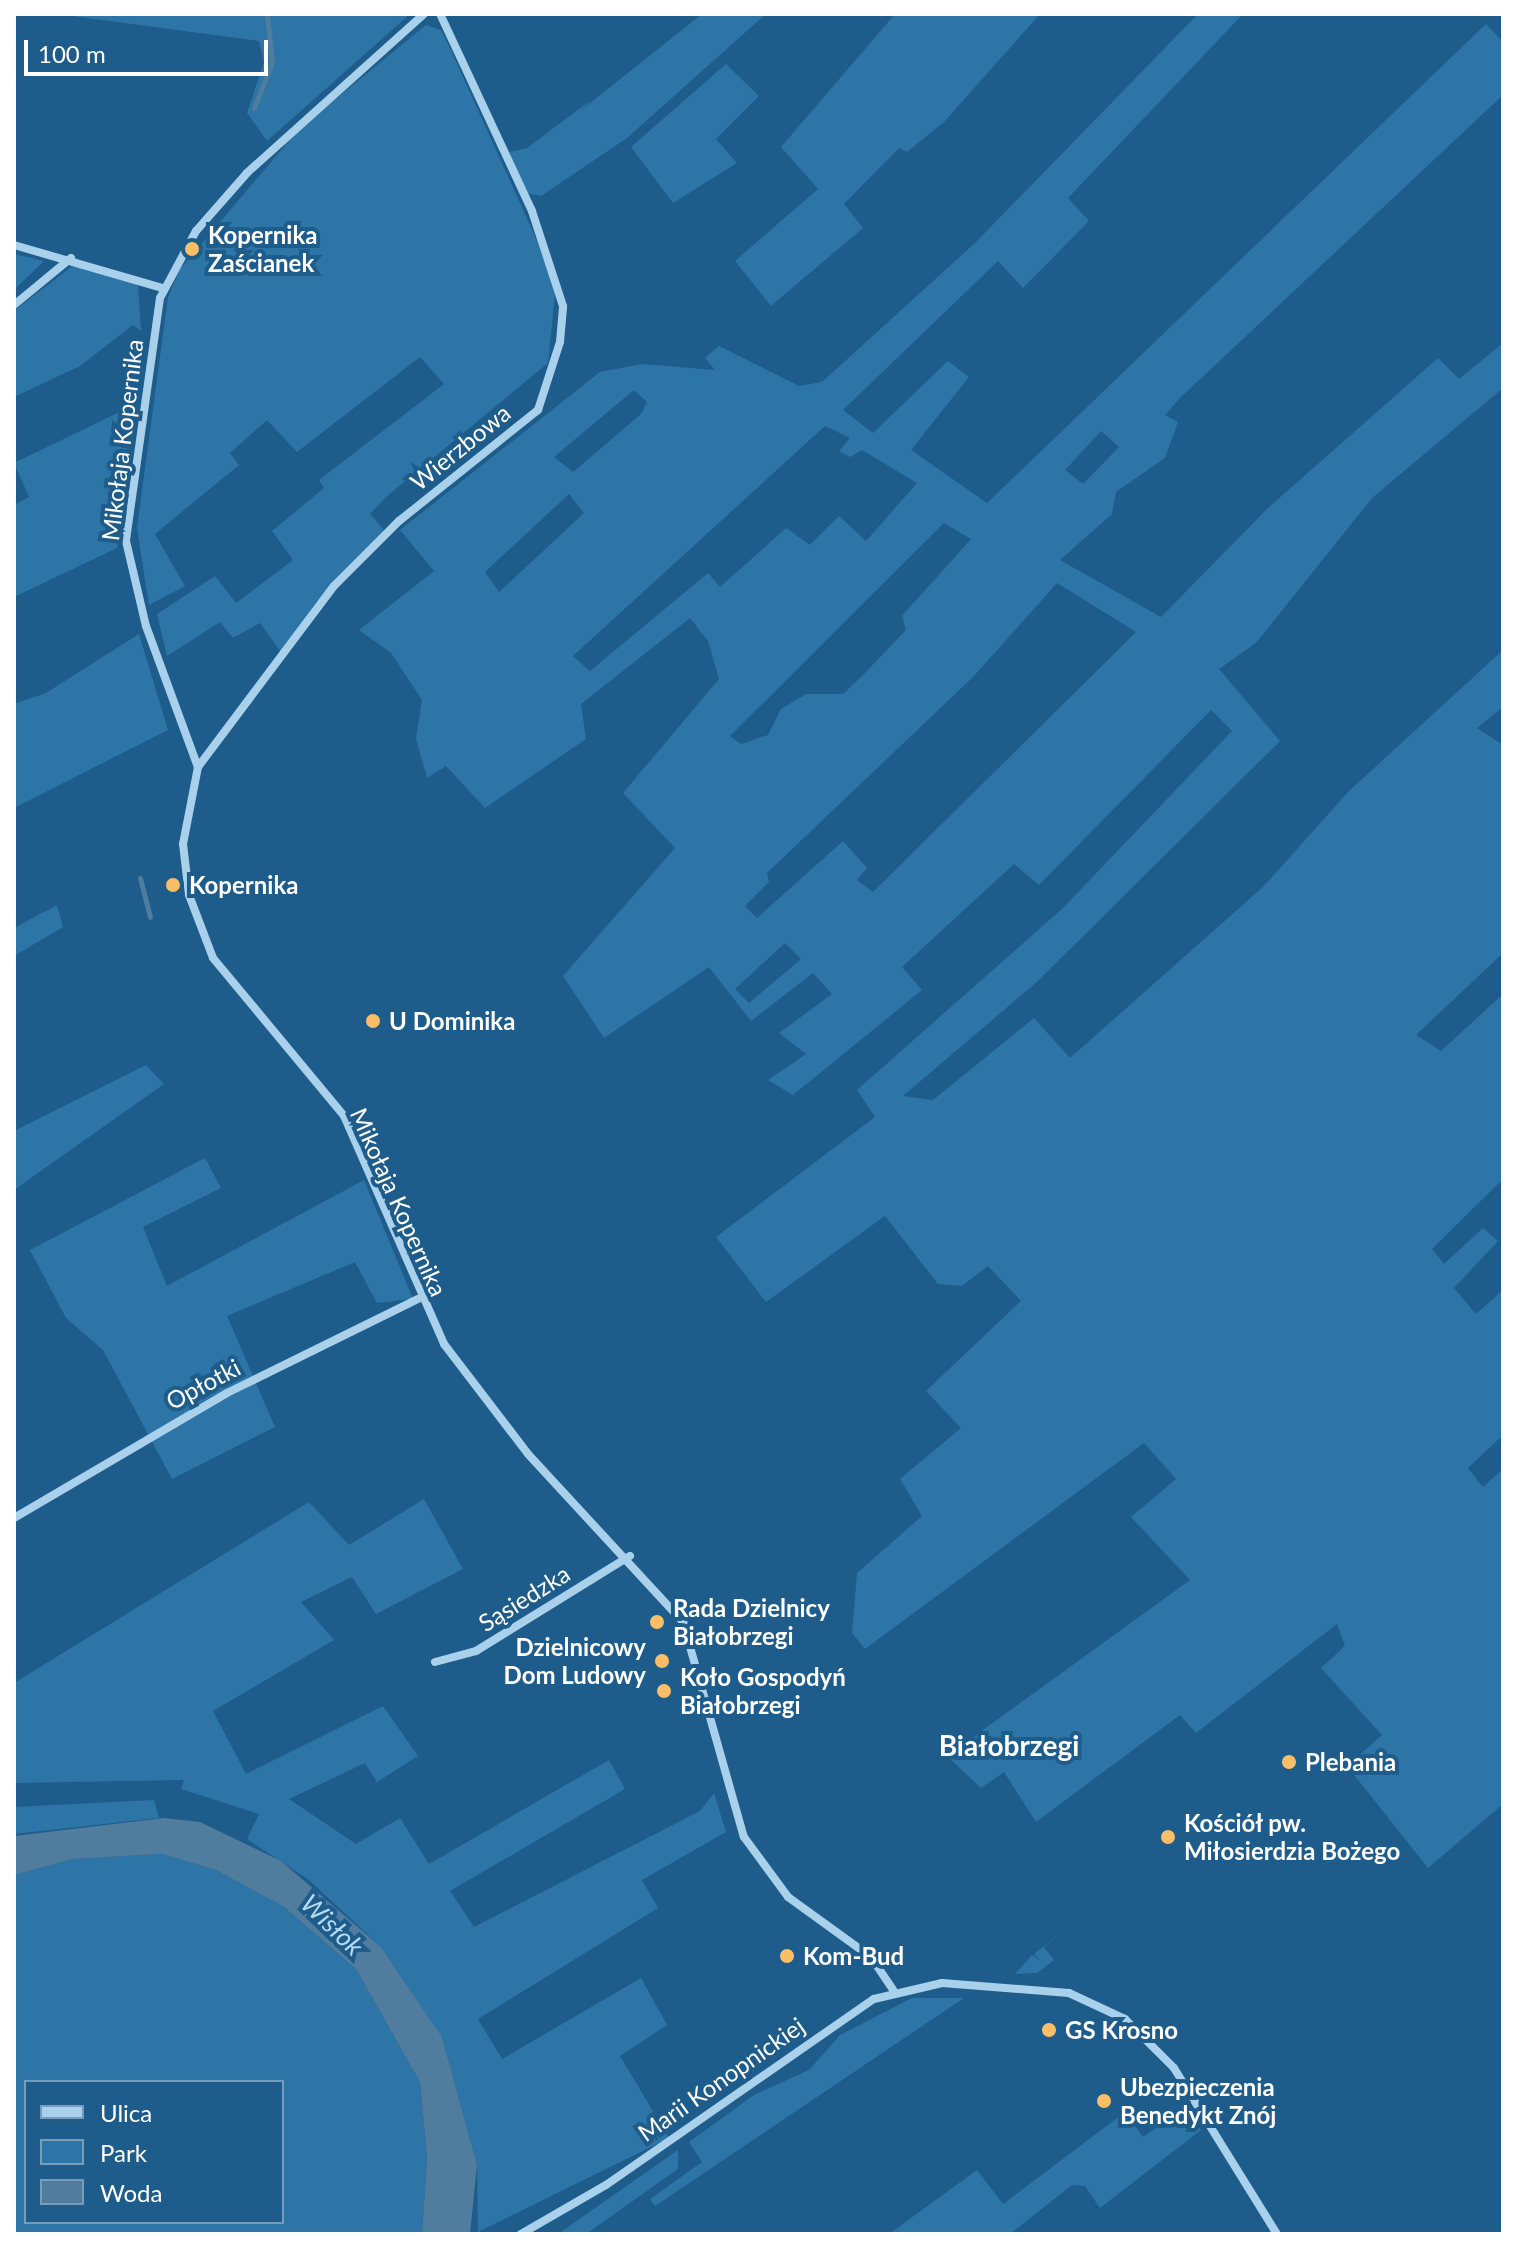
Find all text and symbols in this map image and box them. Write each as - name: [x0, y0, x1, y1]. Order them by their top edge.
- scale bar: [28, 24, 272, 74]
- text: 100 m: [38, 39, 106, 68]
- place label: Kopernika Zaścianek: [208, 221, 317, 277]
- marker: Kopernika Zaścianek: [183, 240, 201, 258]
- street label: Mikołaja Kopernika: [95, 338, 149, 542]
- street label: Wierzbowa: [404, 398, 516, 496]
- place label: Kopernika: [189, 871, 298, 899]
- marker: Kopernika: [164, 876, 182, 894]
- place label: U Dominika: [389, 1007, 515, 1035]
- marker: U Dominika: [364, 1012, 382, 1030]
- street label: Mikołaja Kopernika: [345, 1103, 453, 1301]
- street label: Opłotki: [161, 1353, 245, 1415]
- street label: Sąsiedzka: [473, 1559, 575, 1637]
- place label: Rada Dzielnicy Białobrzegi: [673, 1594, 830, 1650]
- marker: Rada Dzielnicy Białobrzegi: [648, 1613, 666, 1631]
- place label: Dzielnicowy Dom Ludowy: [504, 1633, 646, 1689]
- marker: Dzielnicowy Dom Ludowy: [653, 1652, 671, 1670]
- place label: Koło Gospodyń Białobrzegi: [680, 1663, 846, 1719]
- marker: Koło Gospodyń Białobrzegi: [655, 1682, 673, 1700]
- district label: Białobrzegi: [939, 1728, 1079, 1762]
- place label: Plebania: [1305, 1748, 1396, 1776]
- marker: Plebania: [1280, 1753, 1298, 1771]
- place label: Kościół pw. Miłosierdzia Bożego: [1184, 1809, 1400, 1865]
- marker: Kościół pw. Miłosierdzia Bożego: [1159, 1828, 1177, 1846]
- water label: Wisłok: [294, 1888, 370, 1962]
- place label: Kom-Bud: [803, 1942, 904, 1970]
- marker: Kom-Bud: [778, 1947, 796, 1965]
- street label: Marii Konopnickiej: [632, 2011, 810, 2147]
- place label: GS Krosno: [1065, 2016, 1178, 2044]
- marker: GS Krosno: [1040, 2021, 1058, 2039]
- place label: Ubezpieczenia Benedykt Znój: [1120, 2073, 1276, 2129]
- legend: [24, 2080, 284, 2224]
- marker: Ubezpieczenia Benedykt Znój: [1095, 2092, 1113, 2110]
- text: Ulica: [100, 2098, 152, 2127]
- text: Park: [100, 2138, 147, 2167]
- text: Woda: [100, 2178, 162, 2207]

